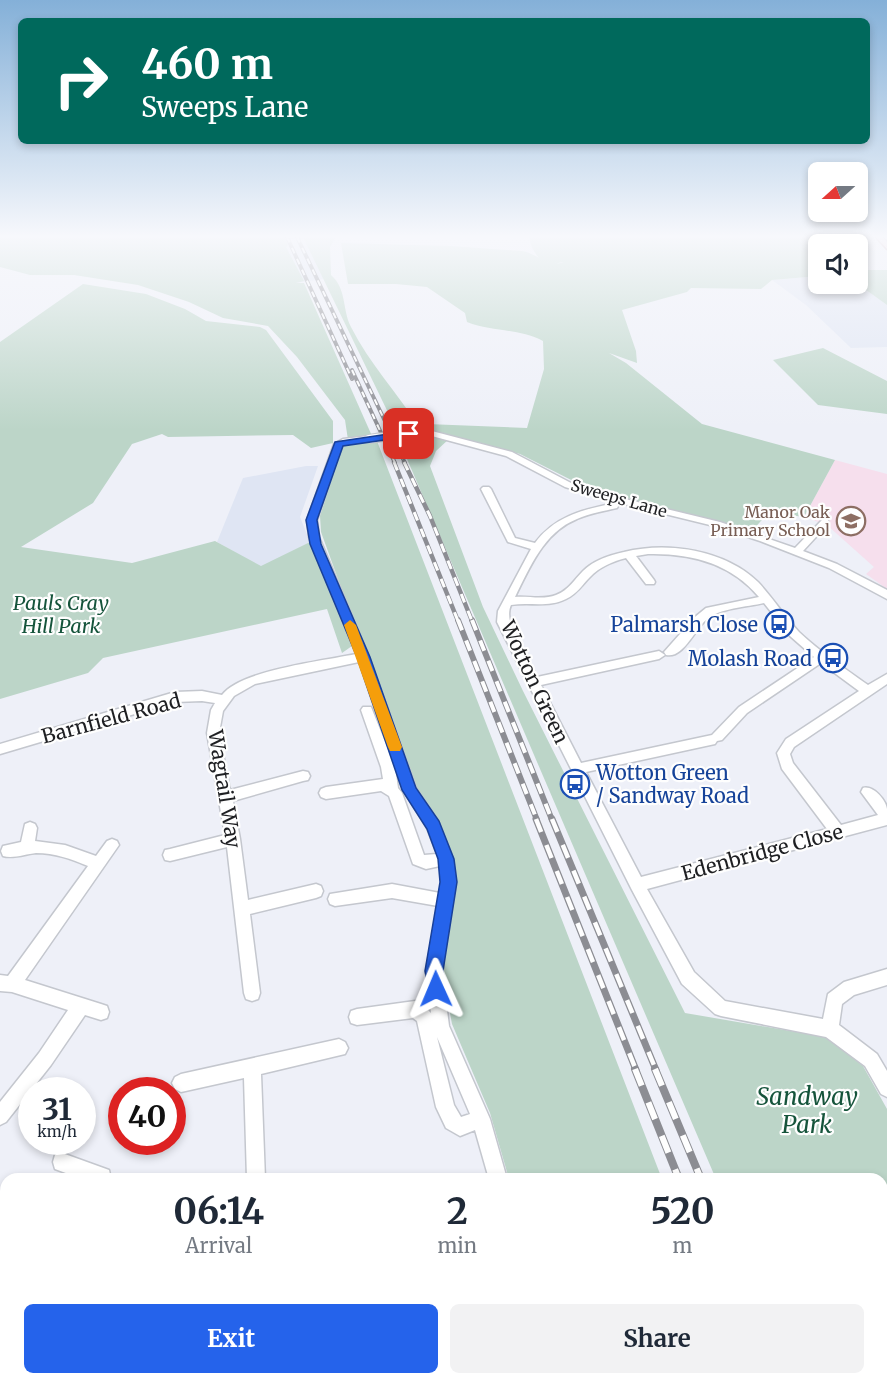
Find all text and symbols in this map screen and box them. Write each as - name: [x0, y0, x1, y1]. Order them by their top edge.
- text: 460 m: [141, 38, 273, 90]
- icon: right: [42, 42, 120, 120]
- text: Sweeps Lane: [141, 90, 308, 124]
- north arrow: [808, 162, 868, 222]
- map controls: [808, 162, 868, 294]
- button: sound: [808, 234, 868, 294]
- pin: [383, 408, 434, 459]
- icon: arrive: [392, 417, 425, 450]
- street label: Sweeps Lane: [569, 475, 669, 521]
- place label: Manor Oak Primary School: [710, 502, 831, 540]
- school or university icon: Manor Oak Primary School: [835, 505, 867, 537]
- park label: Pauls Cray Hill Park: [13, 590, 109, 638]
- bus stop icon: Palmarsh Close: [763, 608, 795, 640]
- place label: Palmarsh Close: [610, 612, 758, 637]
- street label: Wotton Green: [495, 616, 574, 747]
- bus stop icon: Molash Road: [817, 642, 849, 674]
- place label: Molash Road: [688, 646, 812, 671]
- street label: Barnfield Road: [39, 687, 183, 749]
- street label: Wagtail Way: [203, 727, 247, 850]
- place label: Wotton Green / Sandway Road: [595, 760, 749, 808]
- bus stop icon: Wotton Green / Sandway Road: [559, 768, 591, 800]
- street label: Edenbridge Close: [678, 818, 846, 886]
- position arrow: [404, 957, 468, 1021]
- speed limit sign: 40: [108, 1077, 186, 1155]
- park label: Sandway Park: [756, 1081, 858, 1140]
- text: 31: [42, 1090, 72, 1128]
- text: km/h: [37, 1122, 77, 1141]
- text: 06:14: [173, 1189, 264, 1234]
- text: 2: [447, 1189, 468, 1234]
- text: 520: [650, 1189, 715, 1234]
- text: Arrival: [185, 1233, 252, 1258]
- text: min: [437, 1233, 477, 1258]
- text: m: [673, 1233, 692, 1258]
- button: Exit: [24, 1304, 438, 1373]
- button: Share: [450, 1304, 864, 1373]

